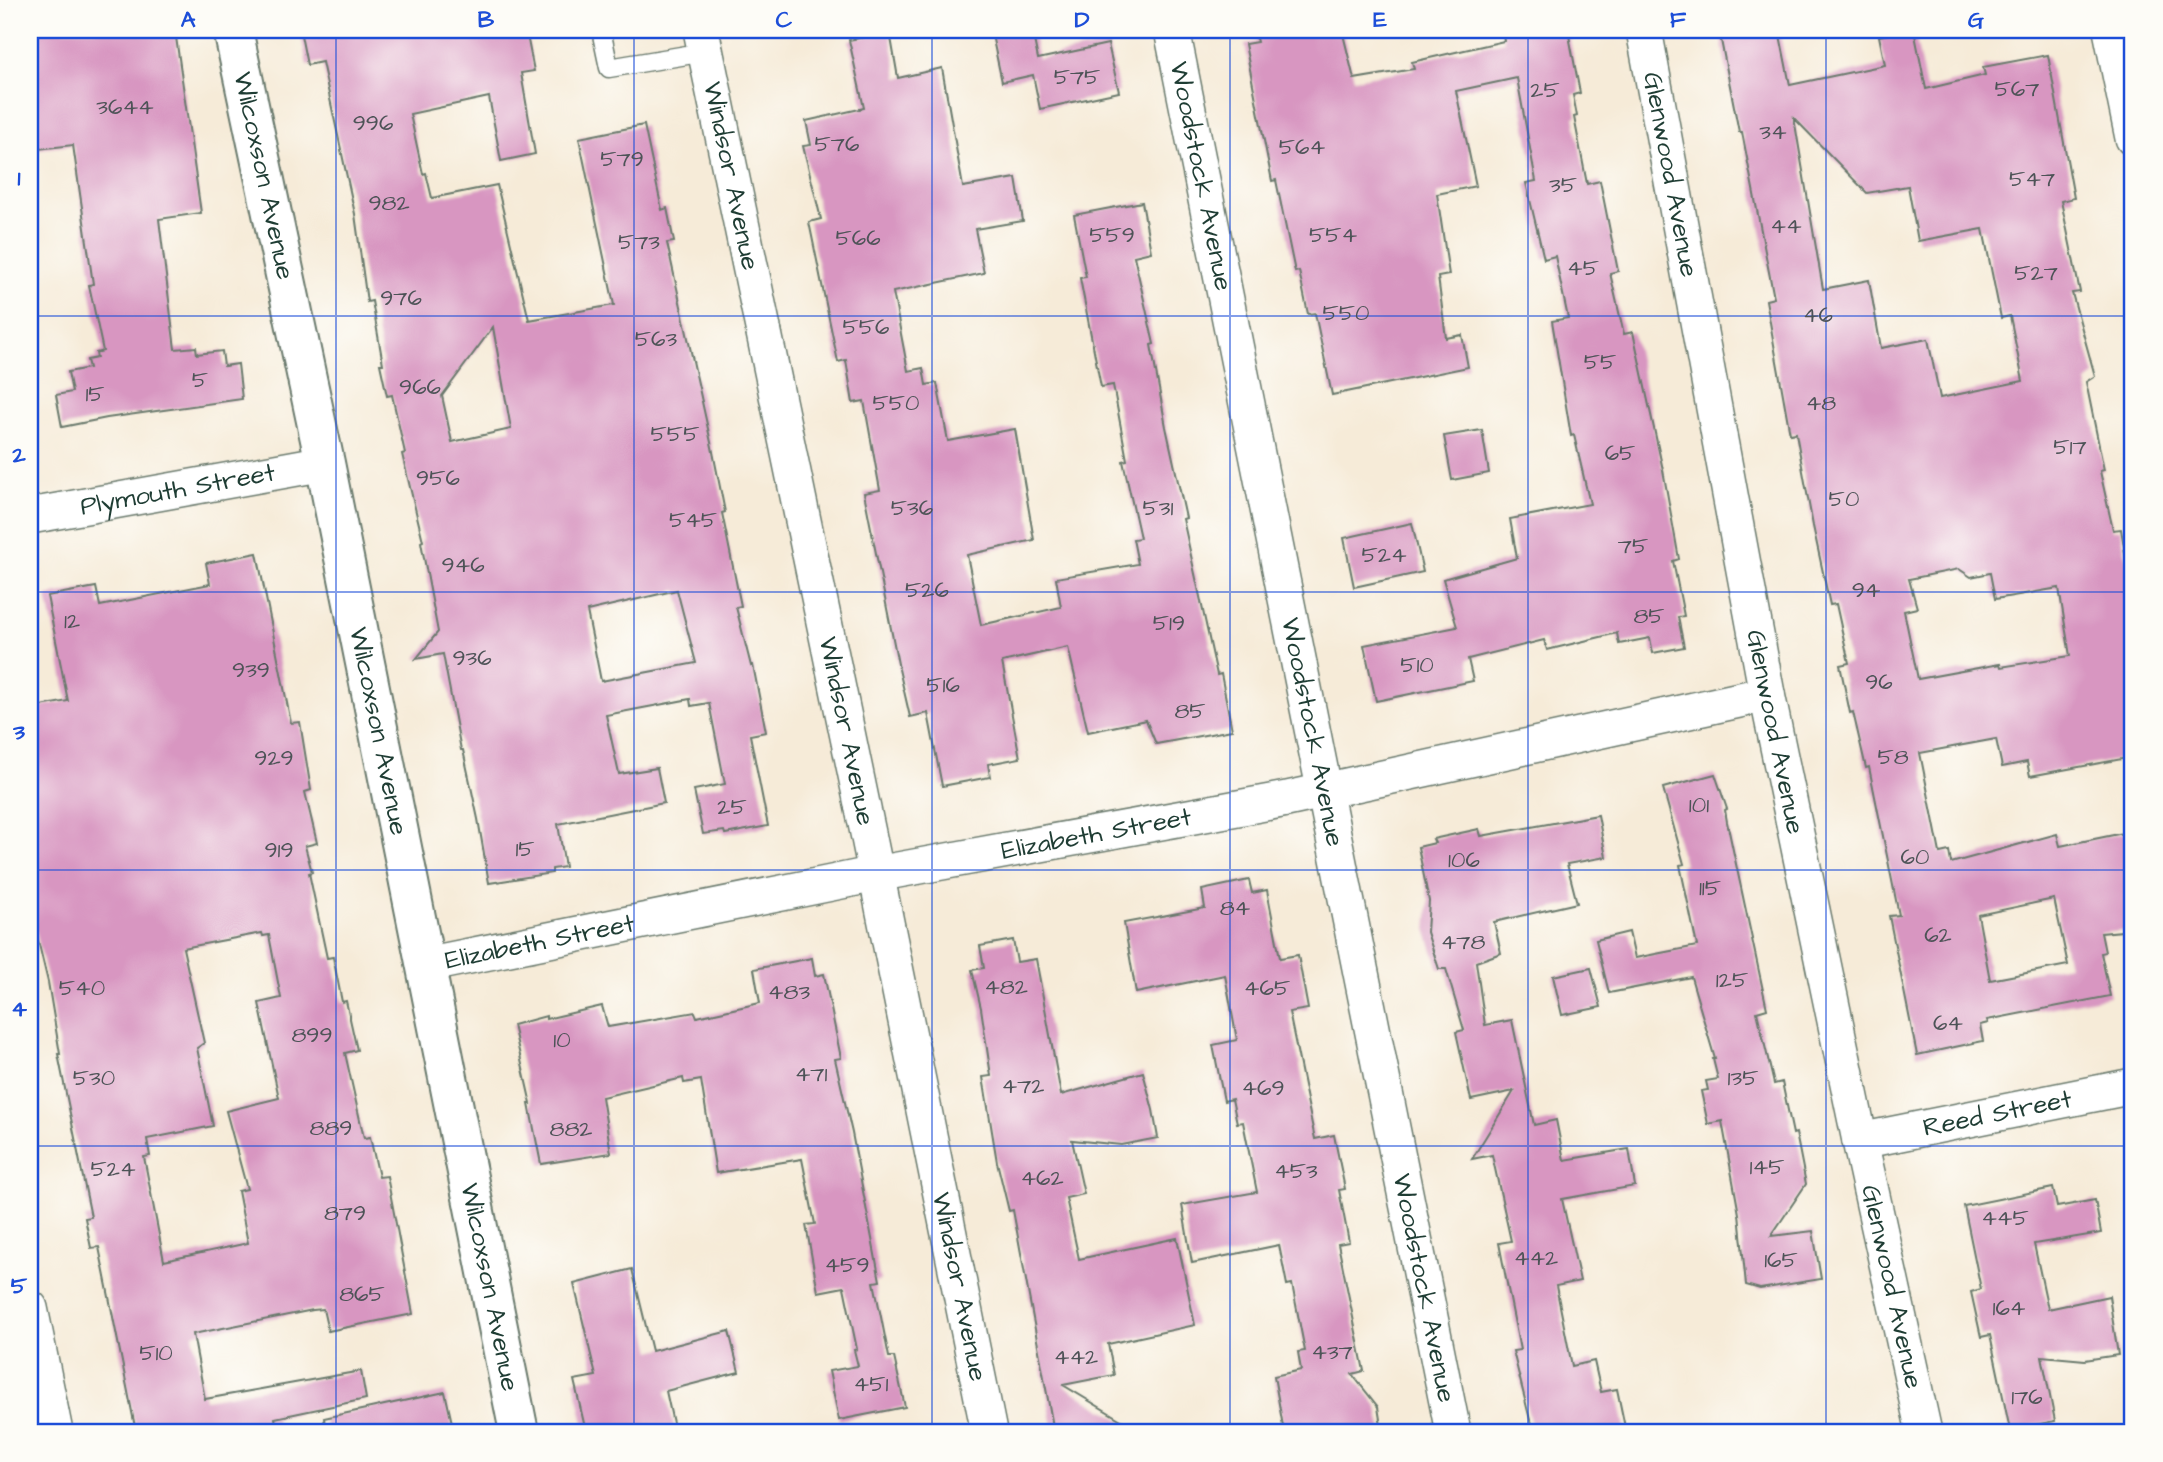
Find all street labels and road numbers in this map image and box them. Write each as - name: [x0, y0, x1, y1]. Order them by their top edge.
- street label: Woodstock Avenue: [1161, 59, 1242, 294]
- street label: Wilcoxson Avenue: [224, 69, 304, 283]
- street label: Glenwood Avenue: [1634, 69, 1707, 280]
- street label: Windsor Avenue: [694, 78, 768, 273]
- street label: Plymouth Street: [77, 454, 278, 525]
- street label: Woodstock Avenue: [1272, 614, 1353, 850]
- street label: Wilcoxson Avenue: [340, 624, 417, 838]
- street label: Glenwood Avenue: [1737, 627, 1814, 837]
- street label: Windsor Avenue: [810, 633, 884, 829]
- street label: Elizabeth Street: [998, 799, 1195, 869]
- street label: Elizabeth Street: [442, 905, 638, 979]
- street label: Reed Street: [1920, 1081, 2075, 1146]
- street label: Woodstock Avenue: [1384, 1170, 1465, 1406]
- street label: Wilcoxson Avenue: [452, 1180, 528, 1394]
- street label: Glenwood Avenue: [1852, 1181, 1932, 1392]
- street label: Windsor Avenue: [923, 1189, 996, 1384]

